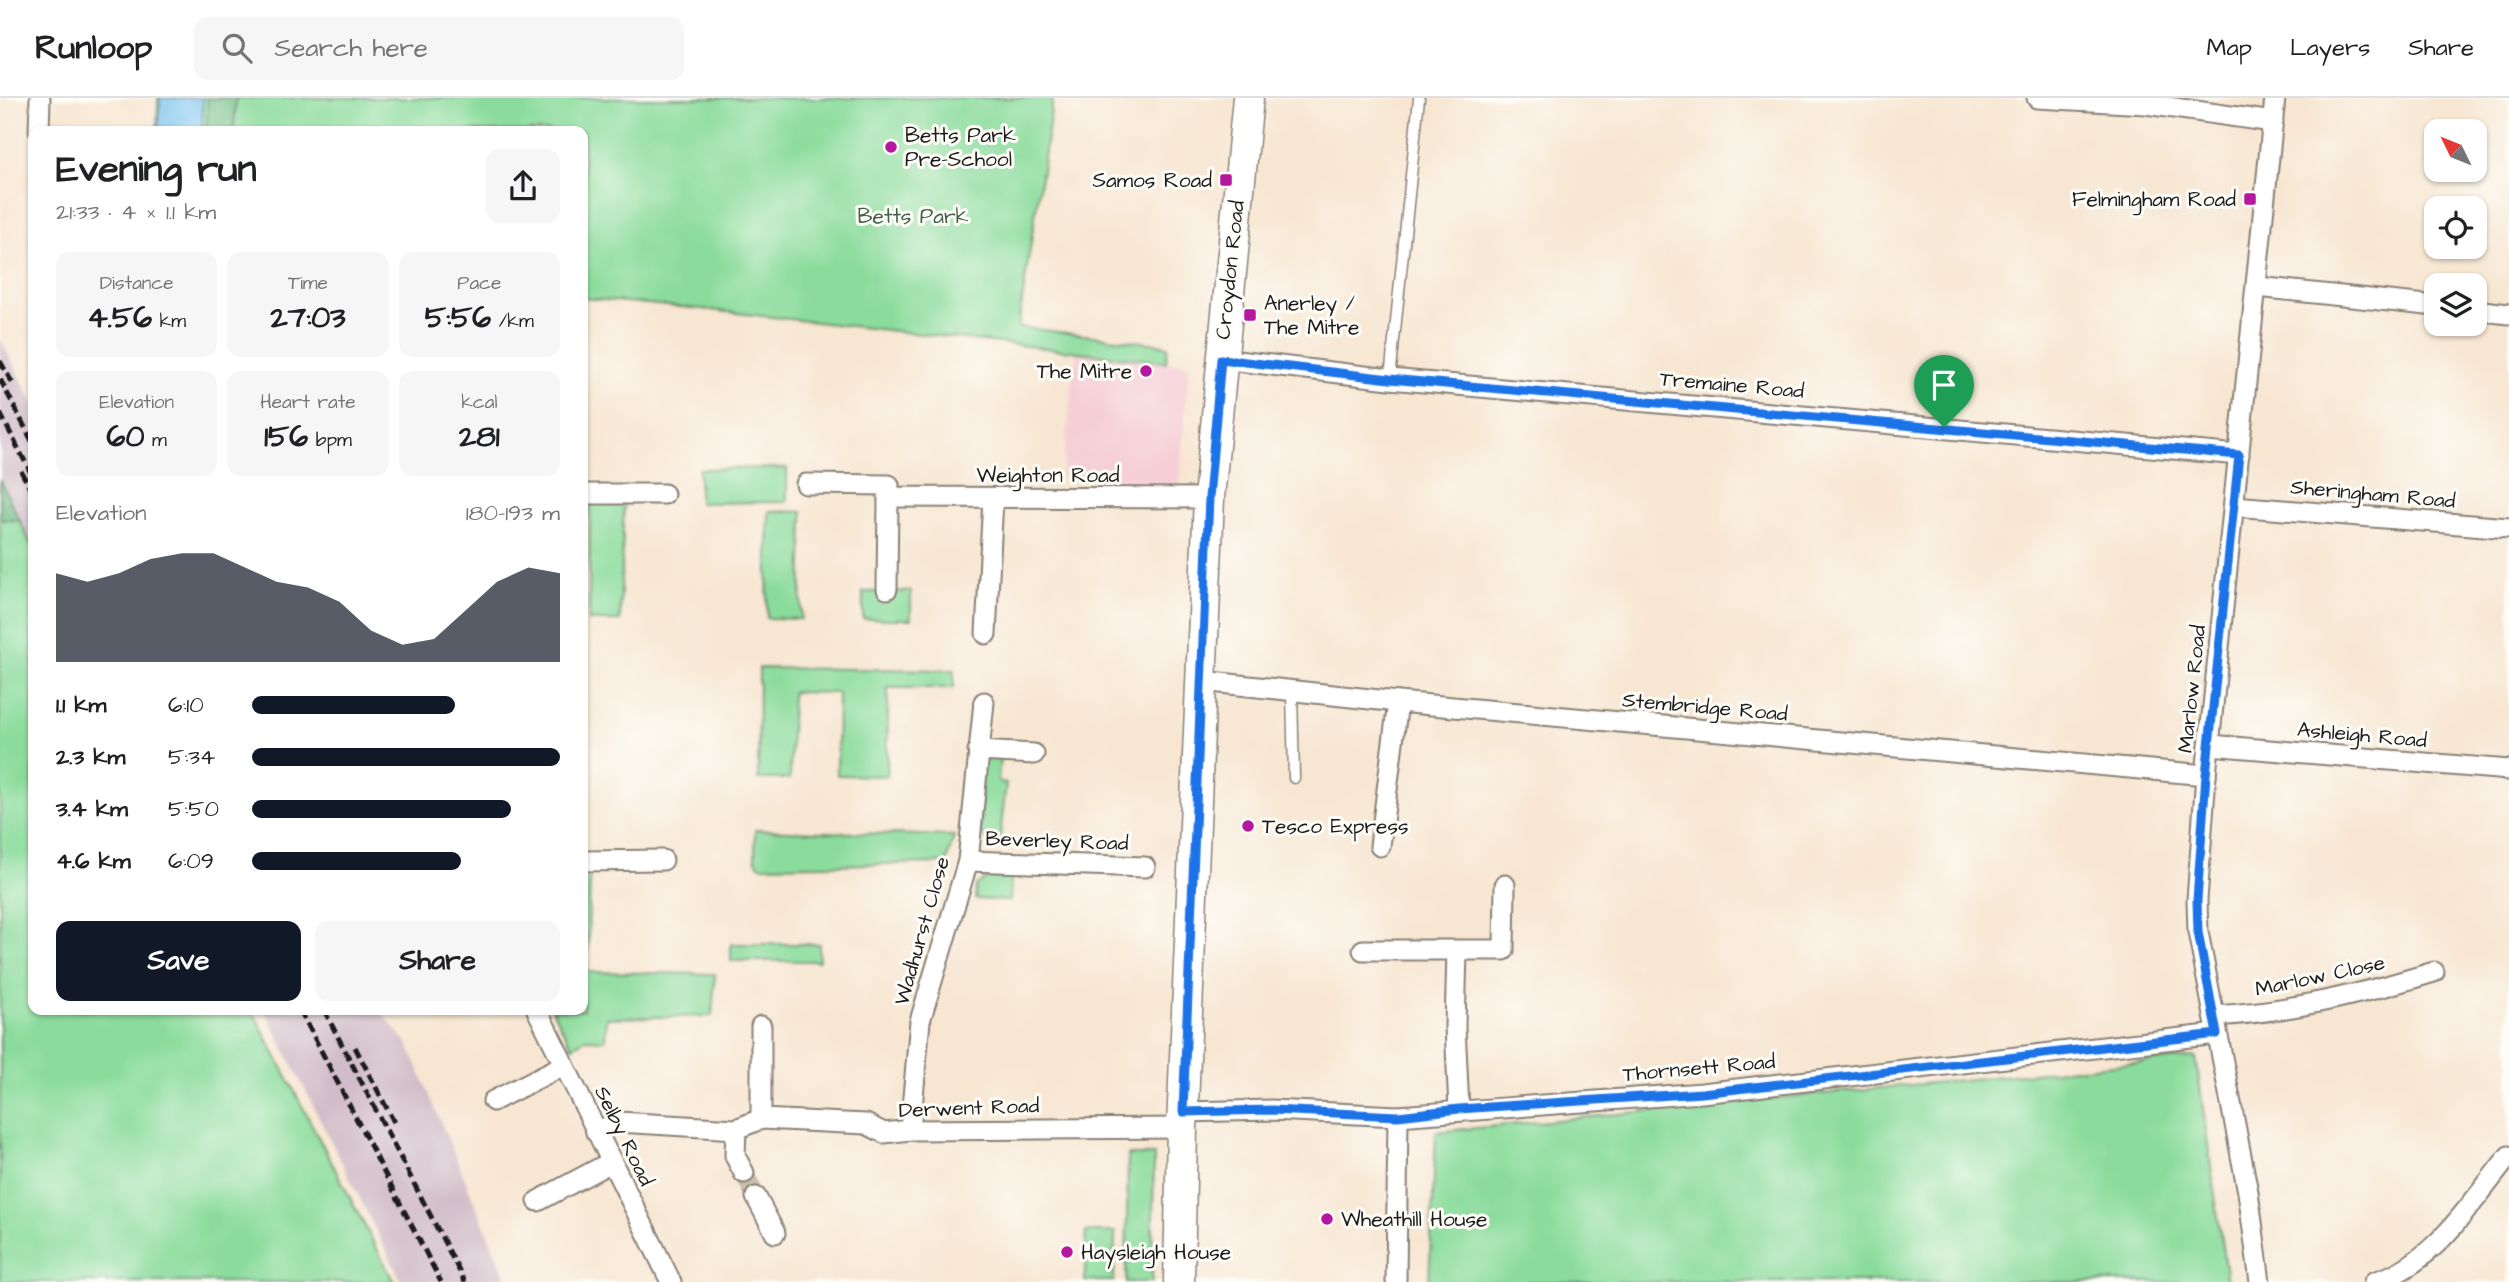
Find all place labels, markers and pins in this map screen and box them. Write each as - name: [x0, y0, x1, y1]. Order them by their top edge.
- place label: Betts Park Pre-School: [905, 121, 1016, 174]
- marker: Betts Park Pre-School: [883, 139, 899, 155]
- place label: Samos Road: [1092, 166, 1212, 195]
- marker: Samos Road: [1218, 172, 1234, 188]
- place label: Felmingham Road: [2072, 185, 2236, 216]
- marker: Felmingham Road: [2242, 191, 2258, 207]
- place label: Anerley / The Mitre: [1264, 289, 1359, 342]
- marker: Anerley / The Mitre: [1242, 307, 1258, 323]
- pin: [1914, 355, 1974, 427]
- place label: The Mitre: [1037, 357, 1132, 386]
- marker: The Mitre: [1138, 363, 1154, 379]
- place label: Tesco Express: [1262, 812, 1409, 842]
- marker: Tesco Express: [1240, 818, 1256, 834]
- place label: Wheathill House: [1341, 1205, 1487, 1234]
- marker: Wheathill House: [1319, 1211, 1335, 1227]
- place label: Haysleigh House: [1081, 1238, 1231, 1269]
- marker: Haysleigh House: [1059, 1244, 1075, 1260]

